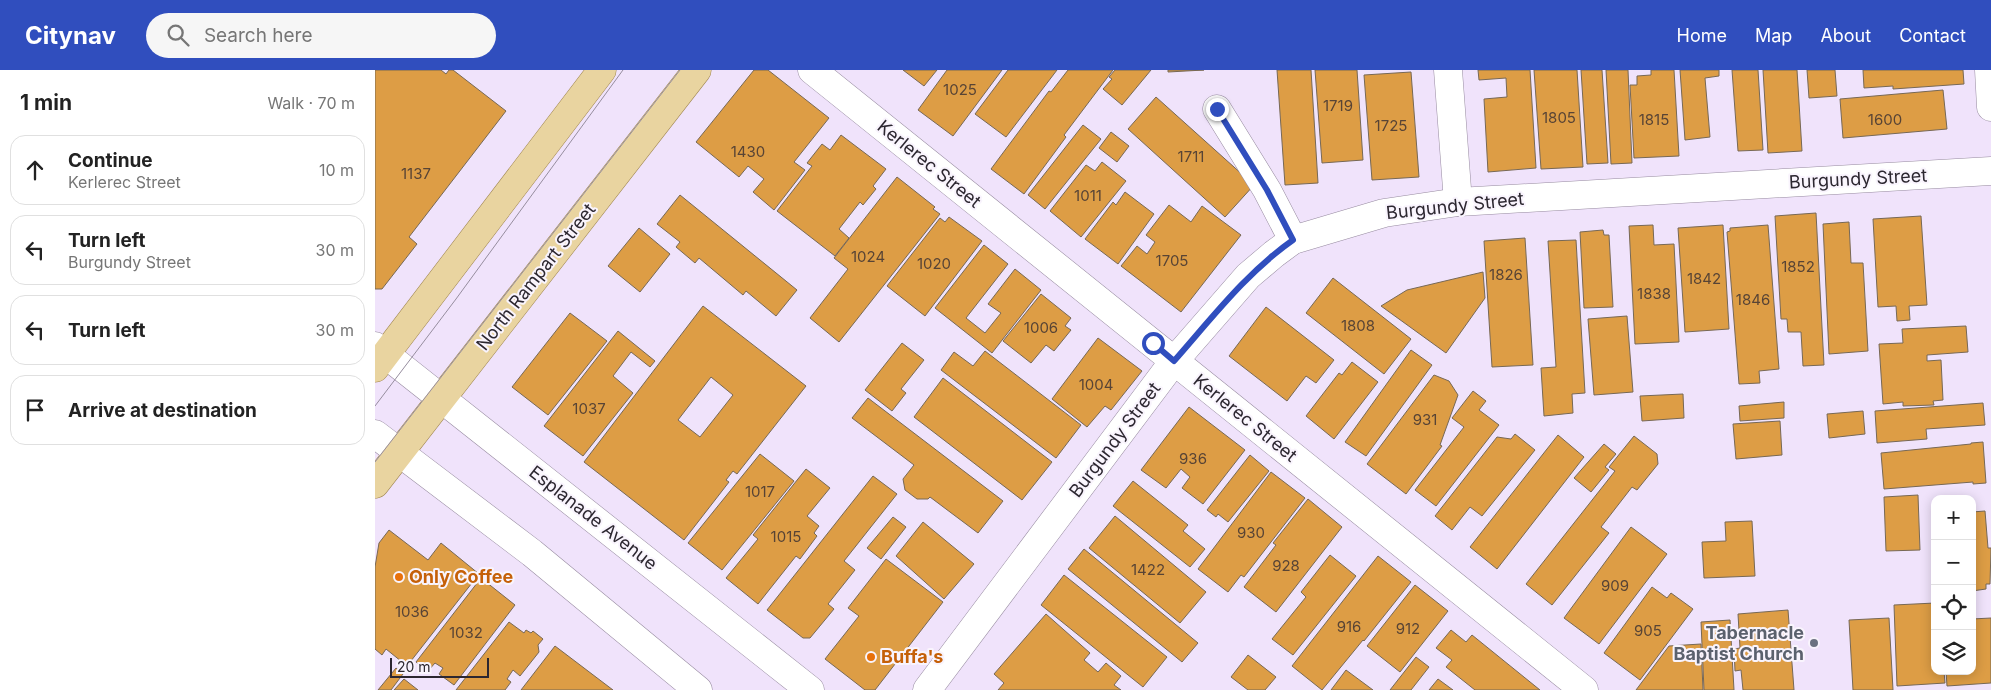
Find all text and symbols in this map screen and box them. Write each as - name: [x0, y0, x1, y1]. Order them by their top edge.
- search box: [146, 13, 496, 58]
- text: Citynav: [25, 21, 116, 50]
- icon: search: [164, 21, 192, 49]
- text: Search here: [204, 24, 313, 47]
- text: Home: [1677, 25, 1727, 46]
- text: Map: [1755, 25, 1792, 46]
- text: About: [1820, 25, 1871, 46]
- text: Contact: [1899, 25, 1966, 46]
- house number: 1025: [943, 80, 977, 99]
- text: 1 min: [20, 90, 72, 115]
- text: Walk · 70 m: [267, 93, 355, 113]
- house number: 1719: [1323, 96, 1353, 115]
- route end: [1206, 98, 1229, 121]
- house number: 1805: [1542, 108, 1576, 127]
- house number: 1815: [1639, 110, 1669, 129]
- house number: 1600: [1868, 110, 1902, 129]
- street label: Kerlerec Street: [873, 116, 985, 212]
- house number: 1725: [1375, 116, 1407, 135]
- house number: 1430: [731, 142, 765, 161]
- house number: 1711: [1178, 147, 1204, 166]
- text: Continue: [68, 149, 153, 172]
- icon: ahead: [21, 156, 49, 184]
- text: 10 m: [319, 160, 354, 180]
- house number: 1137: [401, 164, 431, 183]
- street label: Burgundy Street: [1788, 164, 1928, 193]
- text: Kerlerec Street: [68, 172, 181, 192]
- house number: 1011: [1074, 186, 1102, 205]
- street label: Burgundy Street: [1385, 188, 1525, 223]
- street label: North Rampart Street: [472, 199, 600, 354]
- text: Turn left: [68, 229, 146, 252]
- icon: left: [21, 236, 49, 264]
- text: 30 m: [316, 240, 354, 260]
- house number: 1024: [851, 247, 885, 266]
- house number: 1705: [1156, 251, 1188, 270]
- text: Burgundy Street: [68, 252, 191, 272]
- house number: 1020: [917, 254, 951, 273]
- house number: 1852: [1781, 257, 1815, 276]
- house number: 1826: [1489, 265, 1523, 284]
- house number: 1842: [1687, 269, 1721, 288]
- house number: 1838: [1637, 284, 1671, 303]
- house number: 1846: [1736, 290, 1770, 309]
- icon: left: [21, 316, 49, 344]
- house number: 1808: [1341, 316, 1375, 335]
- house number: 1006: [1024, 318, 1058, 337]
- text: Turn left: [68, 319, 146, 342]
- text: 30 m: [316, 320, 354, 340]
- route start: [1142, 332, 1165, 355]
- street label: Kerlerec Street: [1189, 370, 1301, 466]
- house number: 1004: [1079, 375, 1113, 394]
- street label: Burgundy Street: [1065, 378, 1165, 501]
- icon: arrive: [21, 396, 49, 424]
- text: Arrive at destination: [68, 399, 257, 422]
- house number: 1037: [572, 399, 606, 418]
- house number: 931: [1413, 410, 1437, 429]
- house number: 936: [1179, 449, 1207, 468]
- street label: Esplanade Avenue: [525, 461, 661, 574]
- house number: 1017: [745, 482, 775, 501]
- map controls: [1931, 495, 1976, 675]
- button: +: [1931, 495, 1976, 540]
- house number: 930: [1237, 523, 1265, 542]
- house number: 1015: [771, 527, 801, 546]
- button: −: [1931, 540, 1976, 585]
- house number: 928: [1272, 556, 1300, 575]
- house number: 1422: [1131, 560, 1165, 579]
- place label: Only Coffee: [409, 566, 514, 587]
- marker: Only Coffee: [393, 571, 405, 583]
- house number: 909: [1601, 576, 1629, 595]
- button: locate: [1931, 585, 1976, 630]
- house number: 1036: [395, 602, 429, 621]
- house number: 916: [1337, 617, 1361, 636]
- house number: 912: [1396, 619, 1420, 638]
- house number: 905: [1634, 621, 1662, 640]
- place label: Tabernacle Baptist Church: [1673, 622, 1804, 664]
- house number: 1032: [449, 623, 483, 642]
- button: layers: [1931, 630, 1976, 675]
- marker: Tabernacle Baptist Church: [1808, 637, 1820, 649]
- place label: Buffa's: [881, 646, 943, 667]
- marker: Buffa's: [865, 651, 877, 663]
- scale bar: [390, 655, 489, 678]
- text: 20 m: [397, 658, 431, 675]

